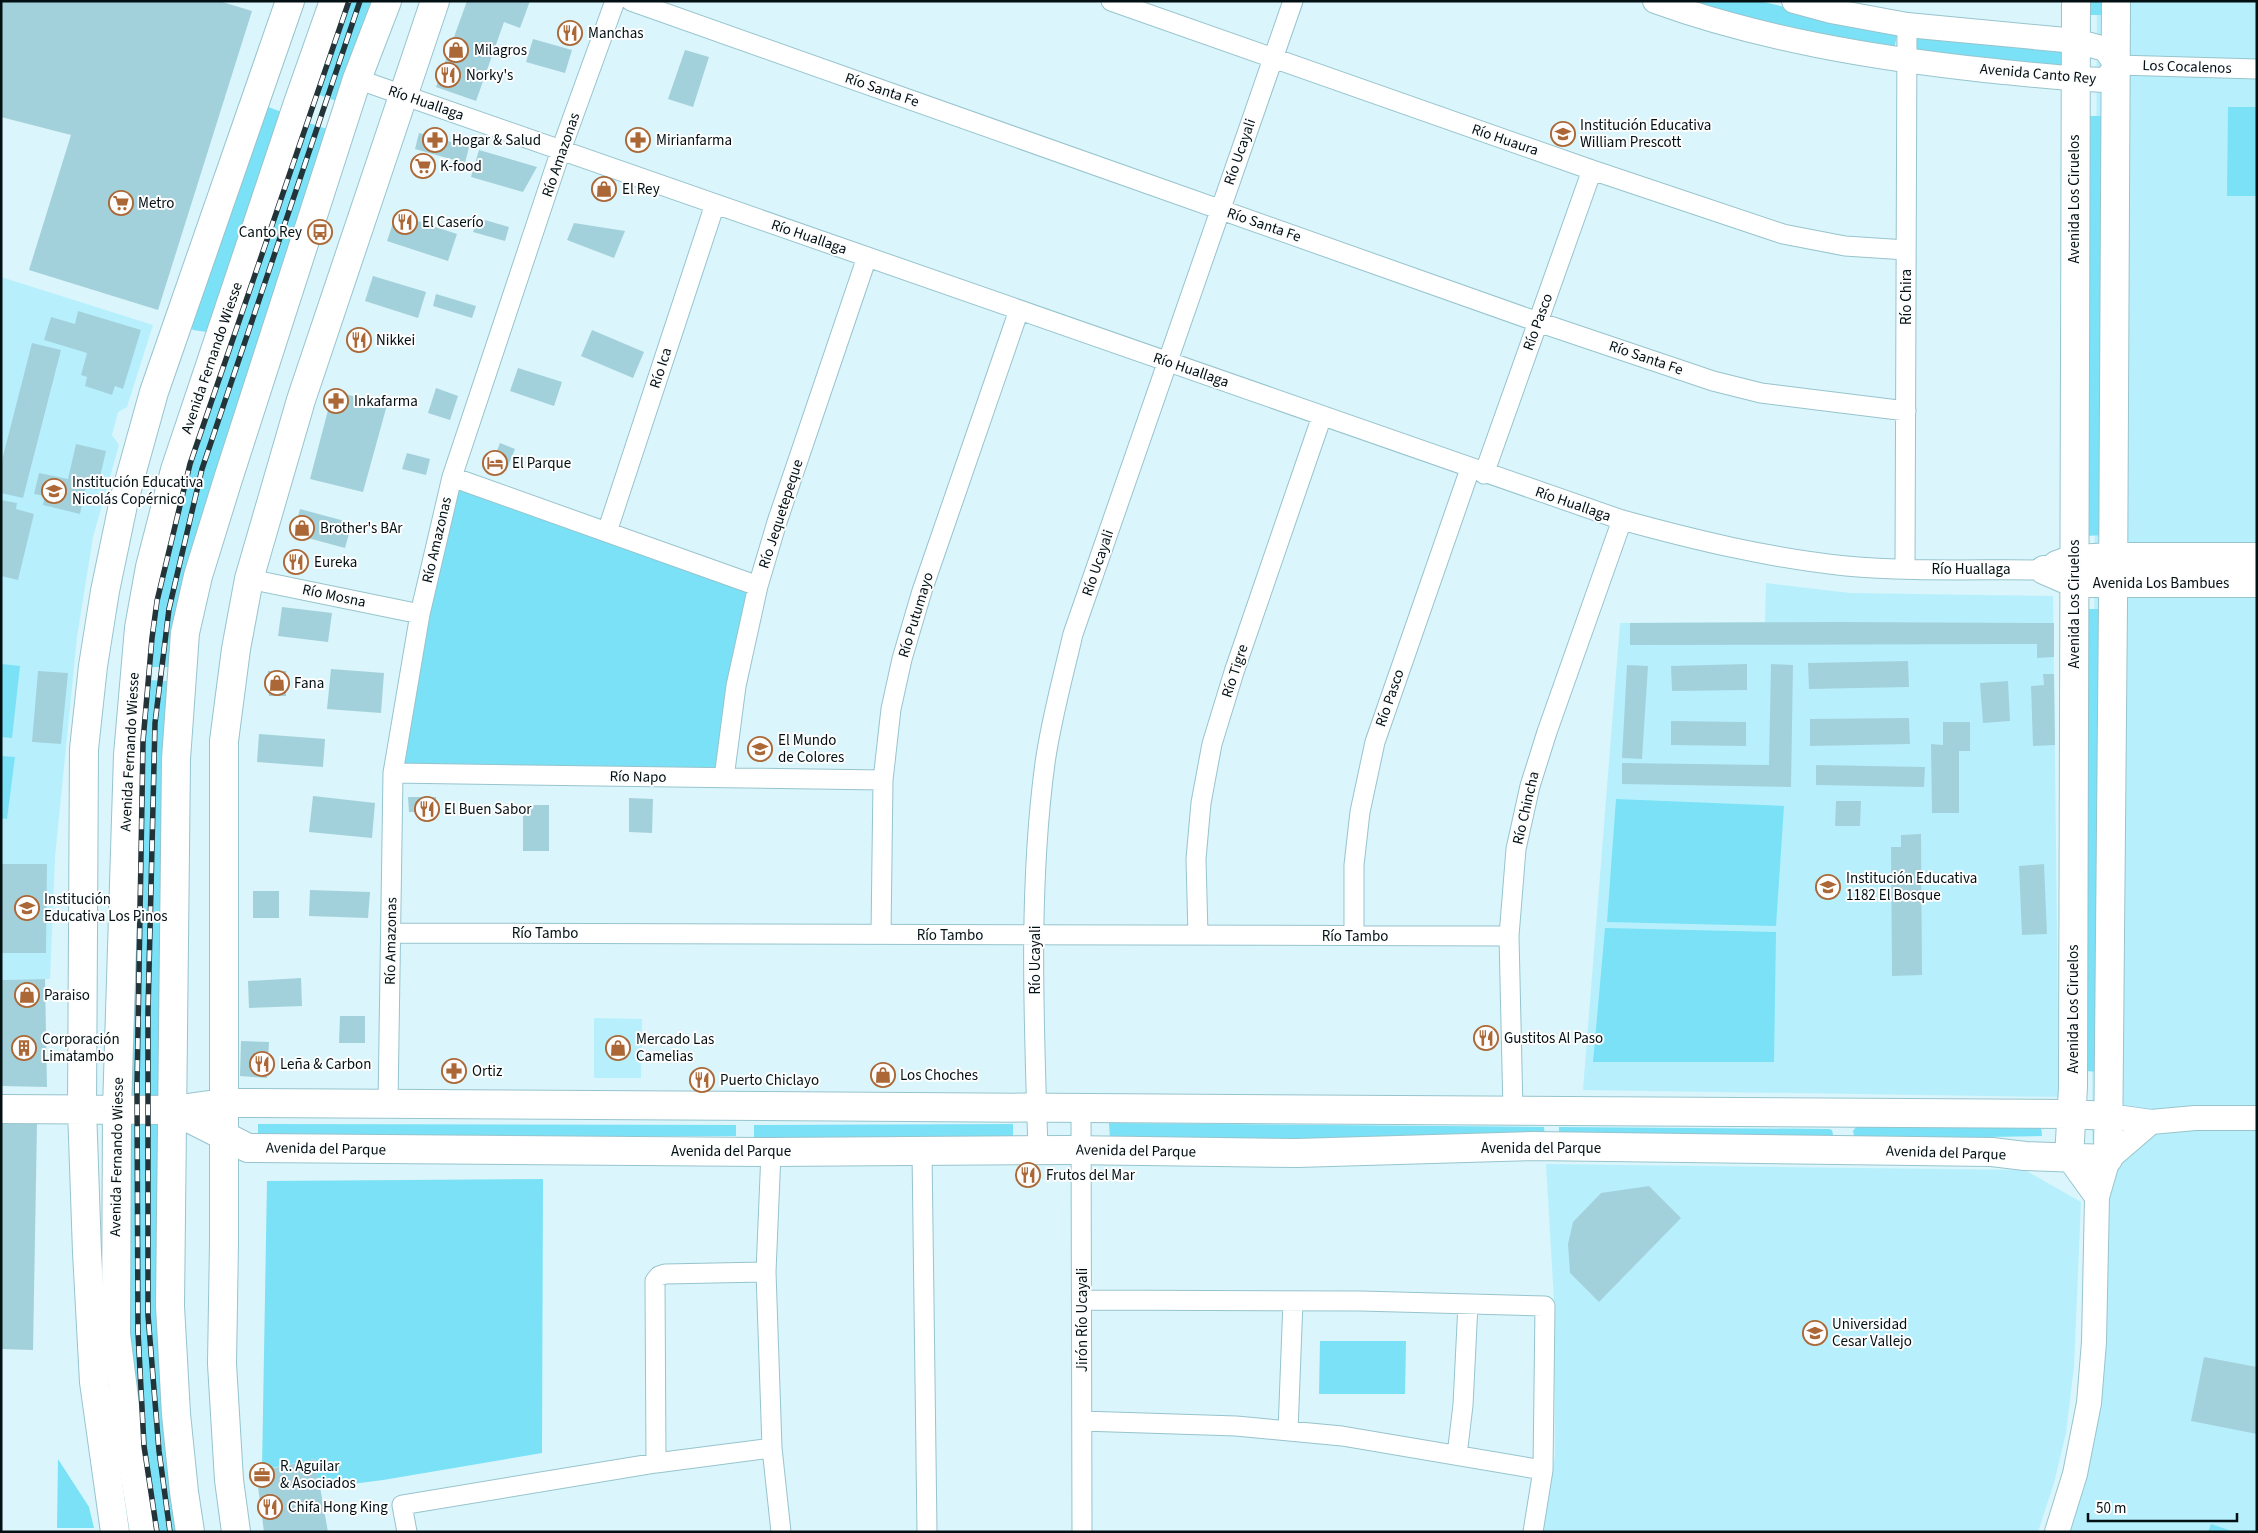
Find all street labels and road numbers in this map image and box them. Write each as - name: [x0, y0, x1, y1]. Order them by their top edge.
- street label: Los Cocalenos: [2142, 55, 2232, 79]
- street label: Avenida Canto Rey: [1979, 58, 2097, 90]
- street label: Río Santa Fe: [842, 68, 922, 112]
- street label: Río Huallaga: [385, 80, 467, 126]
- street label: Río Amazonas: [537, 110, 585, 200]
- street label: Río Ucayali: [1219, 116, 1261, 188]
- street label: Río Huaura: [1469, 119, 1541, 161]
- street label: Avenida Los Ciruelos: [2064, 135, 2085, 263]
- street label: Río Santa Fe: [1224, 203, 1304, 247]
- street label: Río Huallaga: [768, 214, 850, 260]
- street label: Río Chira: [1896, 269, 1917, 325]
- street label: Avenida Fernando Wiesse: [176, 279, 248, 437]
- street label: Río Pasco: [1518, 290, 1558, 354]
- street label: Río Santa Fe: [1606, 336, 1686, 380]
- street label: Río Ica: [645, 345, 677, 391]
- street label: Río Huallaga: [1150, 347, 1232, 393]
- street label: Río Jequetepeque: [753, 457, 809, 571]
- street label: Río Huallaga: [1532, 481, 1614, 527]
- street label: Río Amazonas: [417, 495, 457, 585]
- street label: Río Ucayali: [1077, 527, 1119, 599]
- street label: Avenida Los Ciruelos: [2064, 540, 2085, 668]
- street label: Río Huallaga: [1932, 559, 2010, 580]
- street label: Río Putumayo: [893, 570, 939, 660]
- street label: Avenida Los Bambues: [2093, 573, 2229, 594]
- street label: Río Mosna: [300, 579, 368, 613]
- street label: Río Tigre: [1216, 642, 1254, 700]
- street label: Río Pasco: [1370, 666, 1410, 730]
- street label: Avenida Fernando Wiesse: [115, 672, 145, 832]
- street label: Río Napo: [609, 766, 667, 788]
- street label: Río Chincha: [1507, 769, 1545, 847]
- street label: Río Amazonas: [380, 897, 402, 985]
- street label: Río Tambo: [512, 923, 578, 944]
- street label: Río Tambo: [917, 925, 983, 946]
- street label: Río Ucayali: [1025, 925, 1046, 995]
- street label: Río Tambo: [1322, 926, 1388, 947]
- street label: Avenida Los Ciruelos: [2063, 945, 2084, 1073]
- street label: Avenida Fernando Wiesse: [105, 1077, 129, 1237]
- street label: Avenida del Parque: [266, 1137, 386, 1161]
- street label: Avenida del Parque: [1481, 1138, 1601, 1159]
- street label: Avenida del Parque: [1076, 1139, 1196, 1163]
- street label: Avenida del Parque: [1886, 1140, 2006, 1166]
- street label: Avenida del Parque: [671, 1141, 791, 1162]
- street label: Jirón Río Ucayali: [1072, 1268, 1093, 1372]

